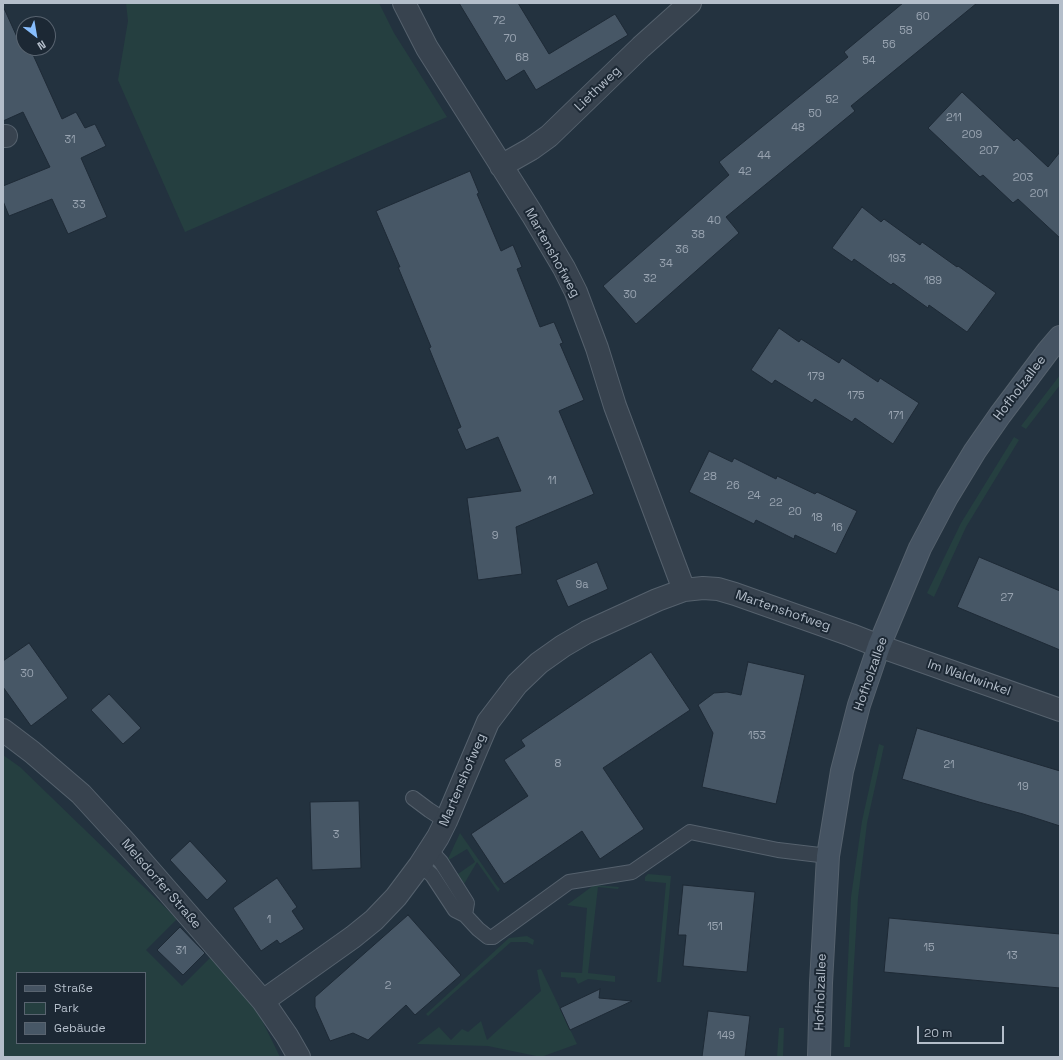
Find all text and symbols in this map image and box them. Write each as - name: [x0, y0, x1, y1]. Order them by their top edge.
- house number: 60: [916, 10, 930, 24]
- house number: 72: [493, 14, 505, 28]
- north arrow: [16, 16, 56, 56]
- house number: 58: [899, 24, 913, 38]
- house number: 70: [503, 32, 517, 46]
- text: N: [35, 38, 48, 53]
- house number: 56: [882, 38, 896, 52]
- house number: 68: [515, 51, 529, 65]
- house number: 54: [862, 54, 876, 68]
- street label: Liethweg: [572, 63, 624, 115]
- house number: 52: [825, 93, 839, 107]
- house number: 50: [808, 107, 822, 121]
- house number: 211: [946, 111, 962, 125]
- house number: 48: [791, 121, 805, 135]
- house number: 209: [962, 128, 982, 142]
- house number: 31: [64, 133, 76, 147]
- house number: 207: [979, 144, 999, 158]
- house number: 44: [757, 149, 771, 163]
- house number: 42: [738, 165, 752, 179]
- house number: 203: [1013, 171, 1033, 185]
- house number: 201: [1030, 187, 1048, 201]
- house number: 33: [72, 198, 86, 212]
- street label: Martenshofweg: [521, 206, 583, 300]
- house number: 40: [707, 214, 721, 228]
- house number: 38: [691, 228, 705, 242]
- house number: 36: [675, 243, 689, 257]
- house number: 193: [888, 252, 906, 266]
- house number: 34: [659, 257, 673, 271]
- house number: 32: [643, 272, 657, 286]
- house number: 189: [924, 274, 942, 288]
- house number: 30: [623, 288, 637, 302]
- street label: Hofholzallee: [991, 352, 1049, 424]
- house number: 179: [807, 370, 825, 384]
- house number: 175: [847, 389, 865, 403]
- house number: 171: [888, 409, 904, 423]
- house number: 28: [703, 470, 717, 484]
- house number: 11: [547, 474, 557, 488]
- house number: 26: [726, 479, 740, 493]
- house number: 24: [747, 489, 761, 503]
- house number: 22: [769, 496, 783, 510]
- house number: 20: [788, 505, 802, 519]
- house number: 18: [811, 511, 823, 525]
- house number: 16: [831, 521, 843, 535]
- house number: 9: [492, 529, 498, 543]
- house number: 9a: [575, 578, 589, 592]
- street label: Martenshofweg: [733, 587, 833, 635]
- house number: 27: [1001, 591, 1013, 605]
- street label: Hofholzallee: [851, 635, 891, 713]
- street label: Im Waldwinkel: [925, 656, 1013, 700]
- house number: 30: [20, 667, 34, 681]
- house number: 153: [748, 729, 766, 743]
- street label: Martenshofweg: [436, 731, 490, 829]
- house number: 8: [555, 757, 561, 771]
- house number: 21: [943, 758, 955, 772]
- house number: 19: [1017, 780, 1029, 794]
- house number: 3: [333, 828, 339, 842]
- street label: Melsdorfer Straße: [118, 836, 204, 932]
- house number: 1: [267, 913, 271, 927]
- house number: 151: [707, 920, 723, 934]
- house number: 15: [923, 941, 935, 955]
- house number: 31: [175, 944, 187, 958]
- house number: 13: [1006, 949, 1018, 963]
- street label: Hofholzallee: [812, 953, 830, 1031]
- legend: [16, 972, 146, 1044]
- house number: 2: [385, 979, 391, 993]
- text: Straße: [54, 980, 93, 996]
- text: Park: [54, 1000, 79, 1016]
- scale bar: [919, 1018, 1006, 1044]
- text: Gebäude: [54, 1020, 106, 1036]
- text: 20 m: [924, 1025, 952, 1041]
- house number: 149: [717, 1029, 735, 1043]

